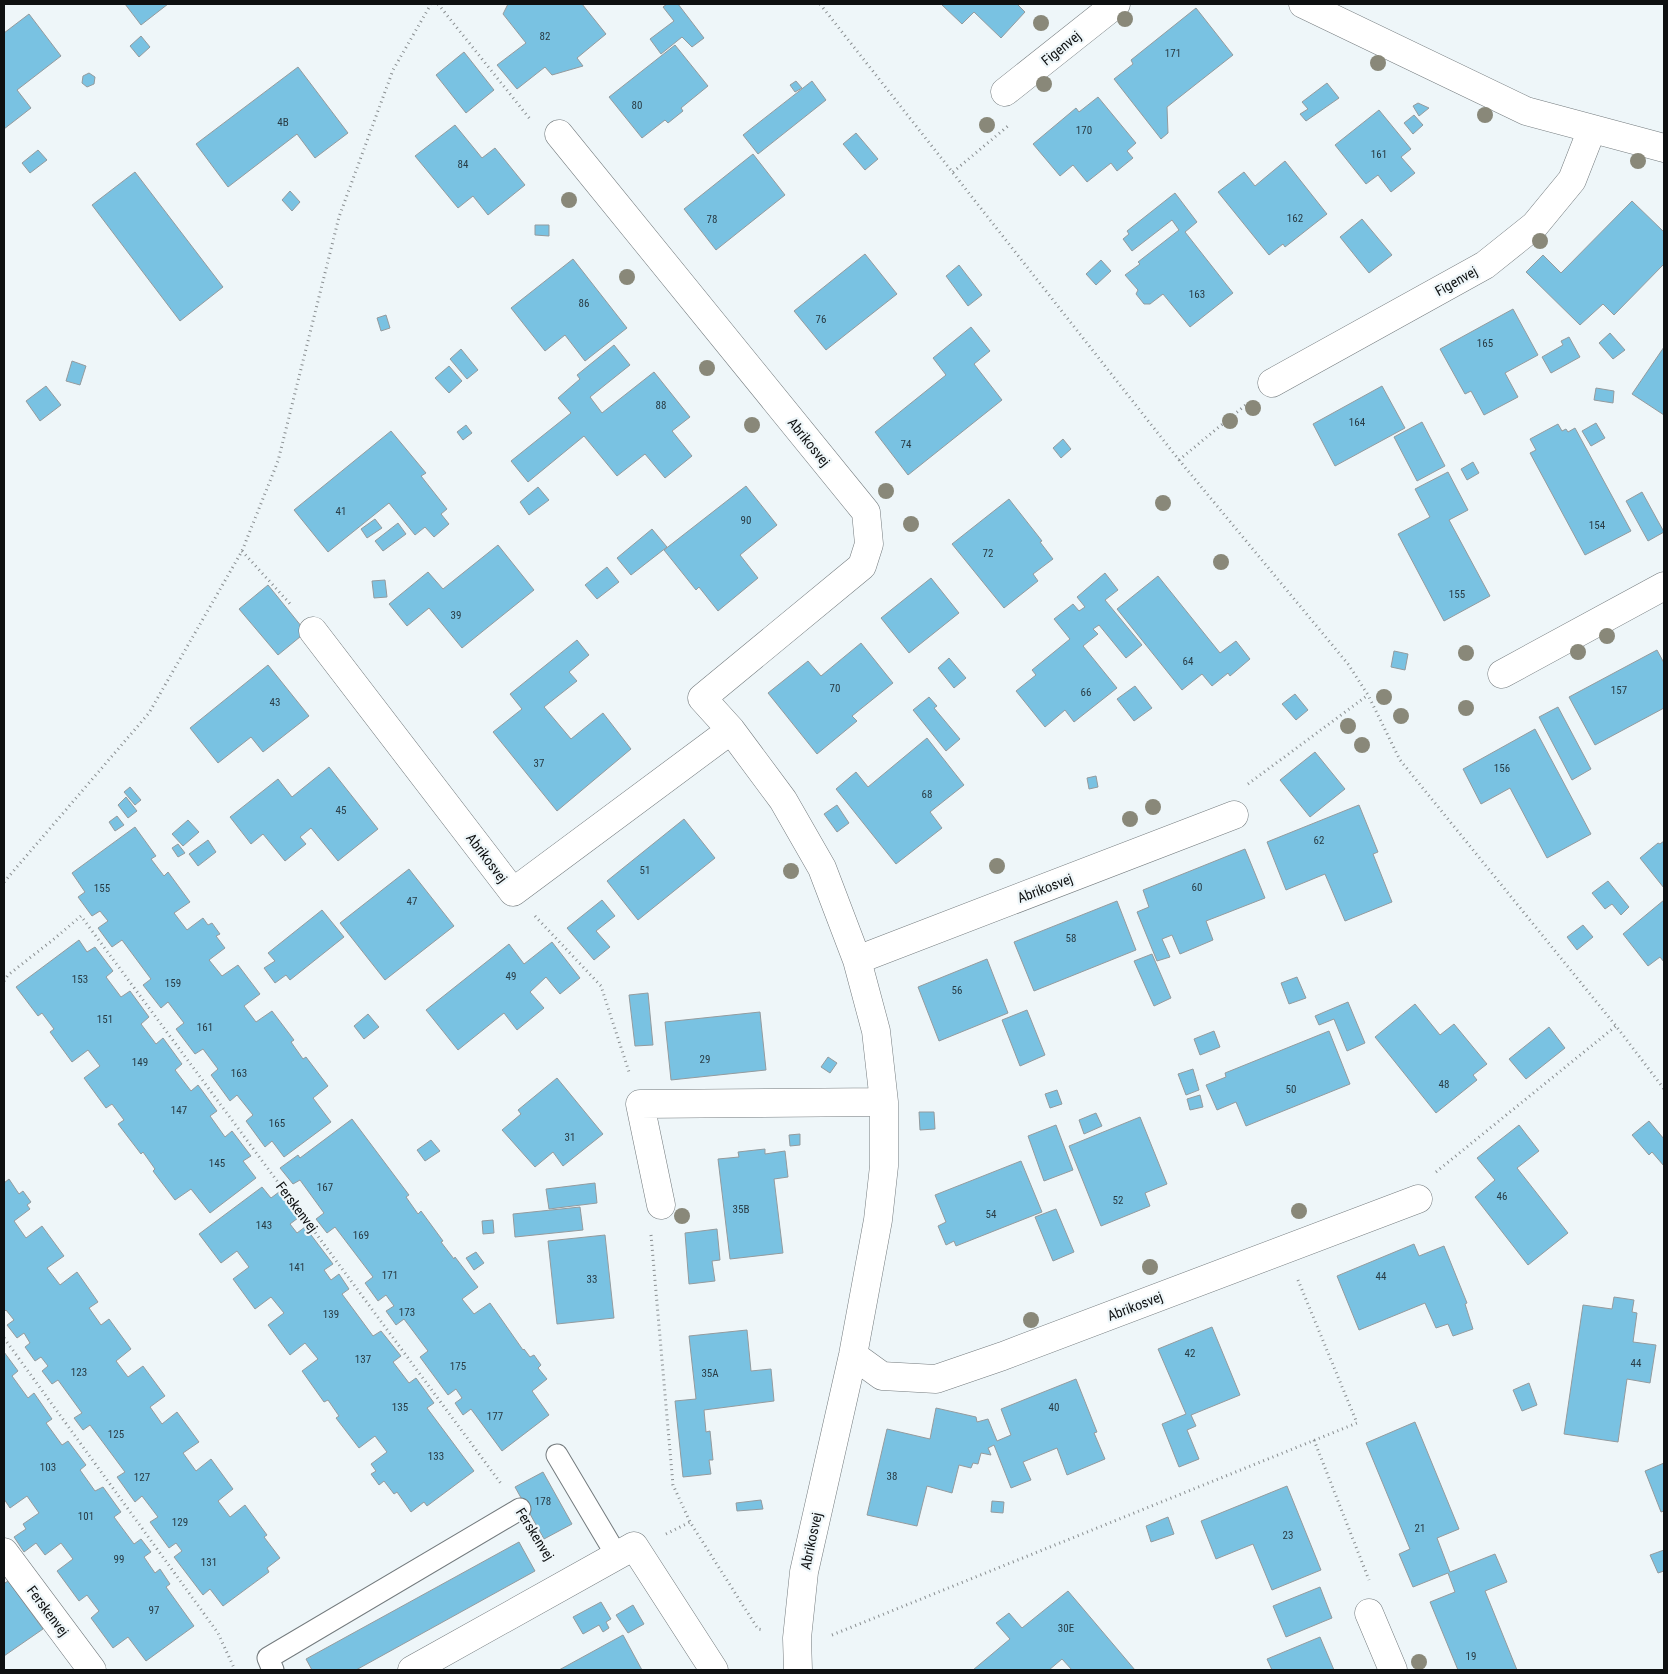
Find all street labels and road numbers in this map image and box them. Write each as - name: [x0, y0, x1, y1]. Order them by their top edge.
- street label: Figenvej: [1038, 27, 1084, 69]
- street label: Figenvej: [1432, 263, 1480, 299]
- street label: Abrikosvej: [785, 415, 833, 469]
- street label: Abrikosvej: [463, 830, 511, 886]
- street label: Abrikosvej: [1015, 870, 1075, 906]
- street label: Ferskenvej: [273, 1179, 321, 1235]
- street label: Abrikosvej: [1105, 1288, 1165, 1324]
- street label: Ferskenvej: [513, 1505, 557, 1563]
- street label: Abrikosvej: [797, 1511, 825, 1571]
- street label: Ferskenvej: [24, 1583, 72, 1639]

